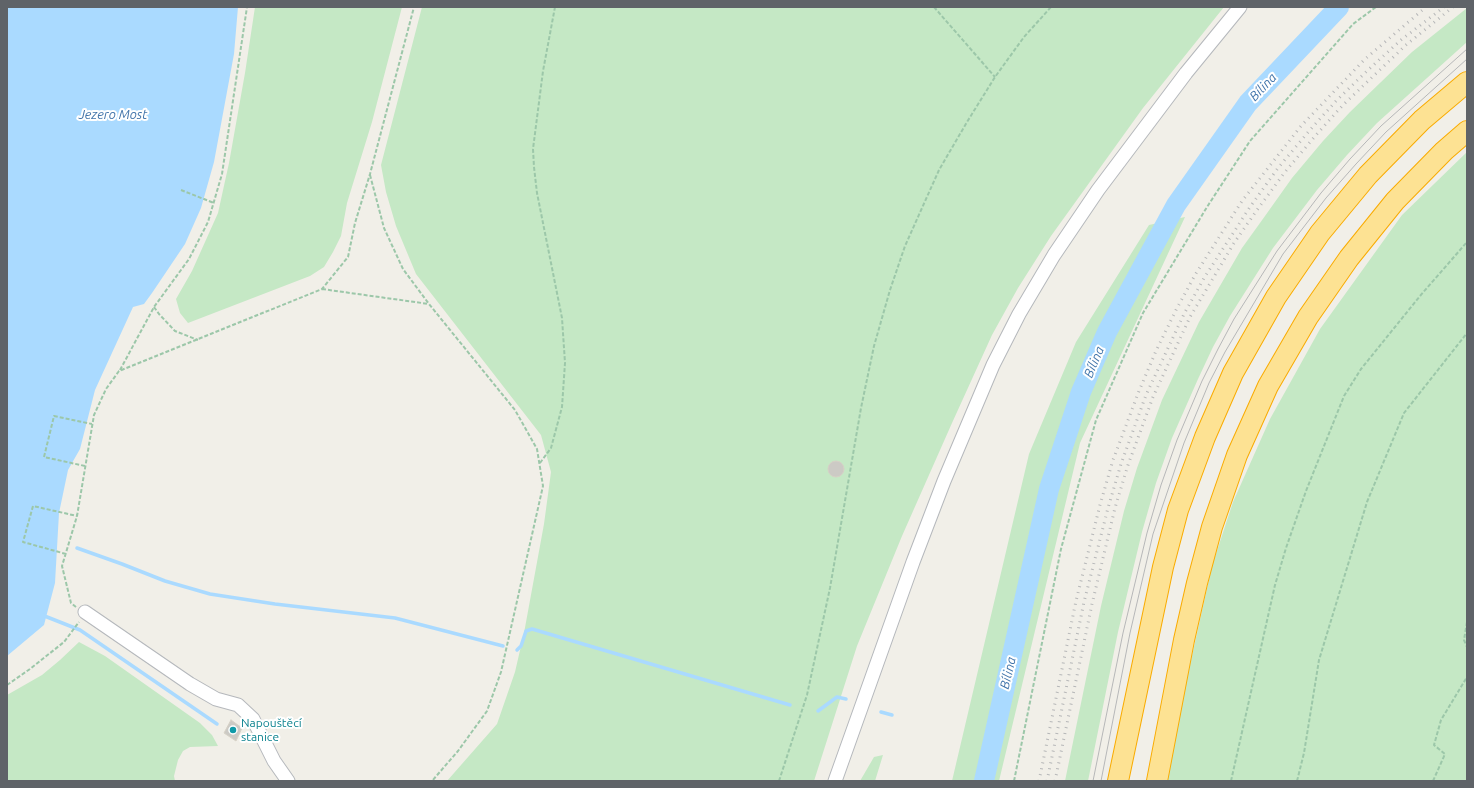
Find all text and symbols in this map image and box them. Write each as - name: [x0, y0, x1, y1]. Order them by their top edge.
- water label: Bílina: [1246, 70, 1280, 104]
- water label: Jezero Most: [79, 107, 147, 123]
- water label: Bílina: [1080, 344, 1108, 380]
- water label: Bílina: [997, 655, 1019, 691]
- place label: Napouštěcí stanice: [241, 716, 302, 744]
- marker: Napouštěcí stanice: [228, 725, 238, 735]

